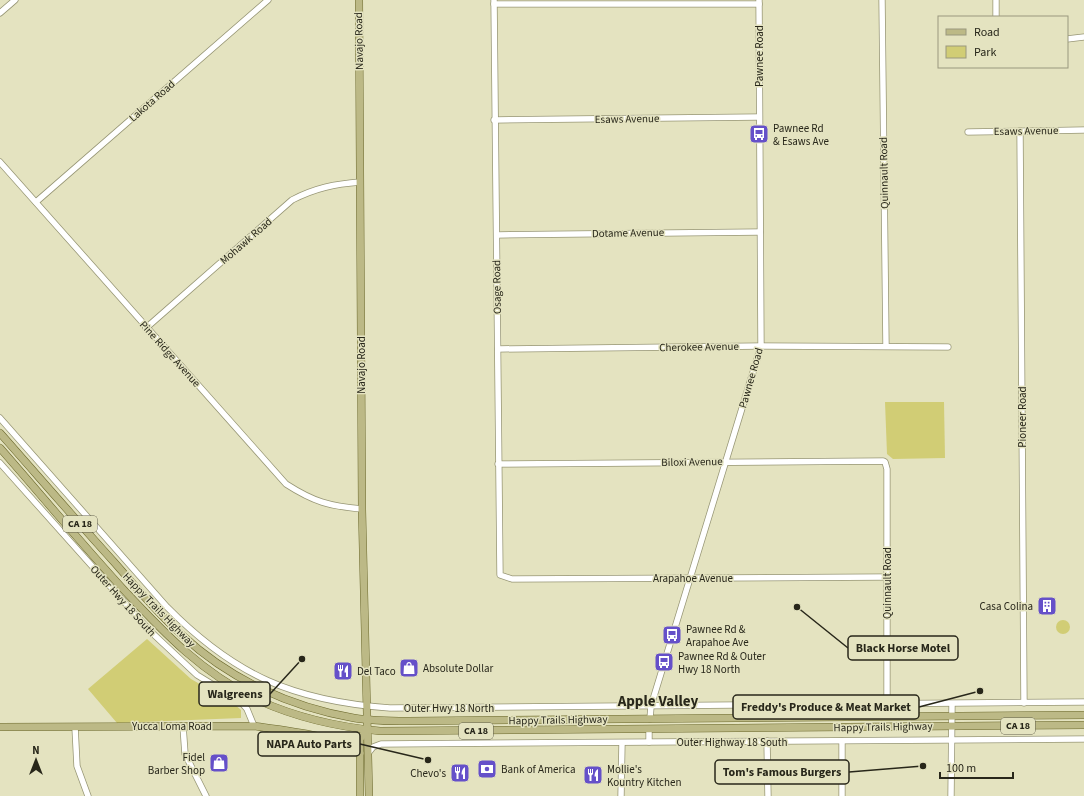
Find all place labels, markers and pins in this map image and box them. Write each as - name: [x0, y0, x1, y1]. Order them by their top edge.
- place label: Pawnee Rd & Esaws Ave: [773, 121, 830, 149]
- bus stop icon: Pawnee Rd & Esaws Ave: [748, 123, 770, 145]
- building icon: Casa Colina: [1036, 595, 1058, 617]
- place label: Casa Colina: [980, 599, 1033, 614]
- place label: Pawnee Rd & Arapahoe Ave: [686, 622, 749, 650]
- bus stop icon: Pawnee Rd & Arapahoe Ave: [661, 624, 683, 646]
- callout: Black Horse Motel: [848, 636, 958, 660]
- place label: Pawnee Rd & Outer Hwy 18 North: [678, 649, 766, 677]
- bus stop icon: Pawnee Rd & Outer Hwy 18 North: [653, 651, 675, 673]
- shop icon: Absolute Dollar: [398, 657, 420, 679]
- restaurant icon: Del Taco: [332, 660, 354, 682]
- place label: Absolute Dollar: [423, 661, 493, 676]
- place label: Del Taco: [357, 664, 396, 679]
- callout: Walgreens: [199, 682, 270, 706]
- callout: Freddy's Produce & Meat Market: [733, 695, 919, 719]
- callout: NAPA Auto Parts: [258, 732, 360, 756]
- place label: Fidel Barber Shop: [148, 750, 205, 778]
- shop icon: Fidel Barber Shop: [208, 752, 230, 774]
- bank icon: Bank of America: [476, 758, 498, 780]
- callout: Tom's Famous Burgers: [715, 760, 849, 784]
- restaurant icon: Chevo's: [449, 762, 471, 784]
- place label: Bank of America: [501, 762, 576, 777]
- place label: Mollie's Kountry Kitchen: [607, 762, 682, 790]
- restaurant icon: Mollie's Kountry Kitchen: [582, 764, 604, 786]
- place label: Chevo's: [410, 766, 446, 781]

